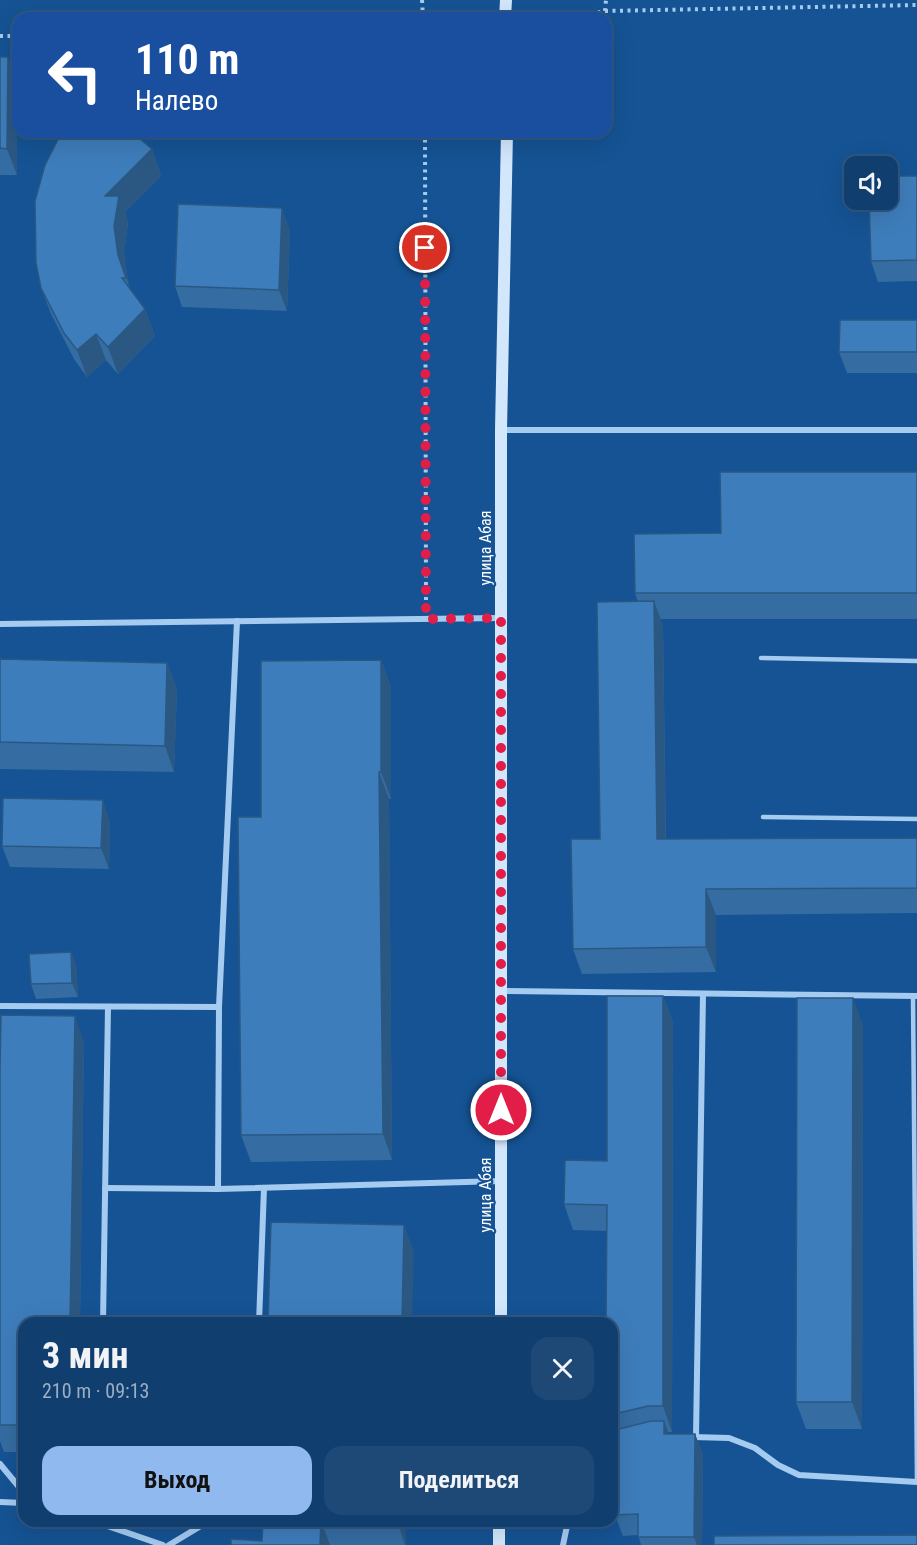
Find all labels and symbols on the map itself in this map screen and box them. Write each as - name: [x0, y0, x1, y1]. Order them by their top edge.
- pin: [399, 222, 450, 273]
- street label: улица Абая: [476, 511, 495, 585]
- position arrow: [469, 1078, 533, 1142]
- street label: улица Абая: [476, 1158, 495, 1232]

